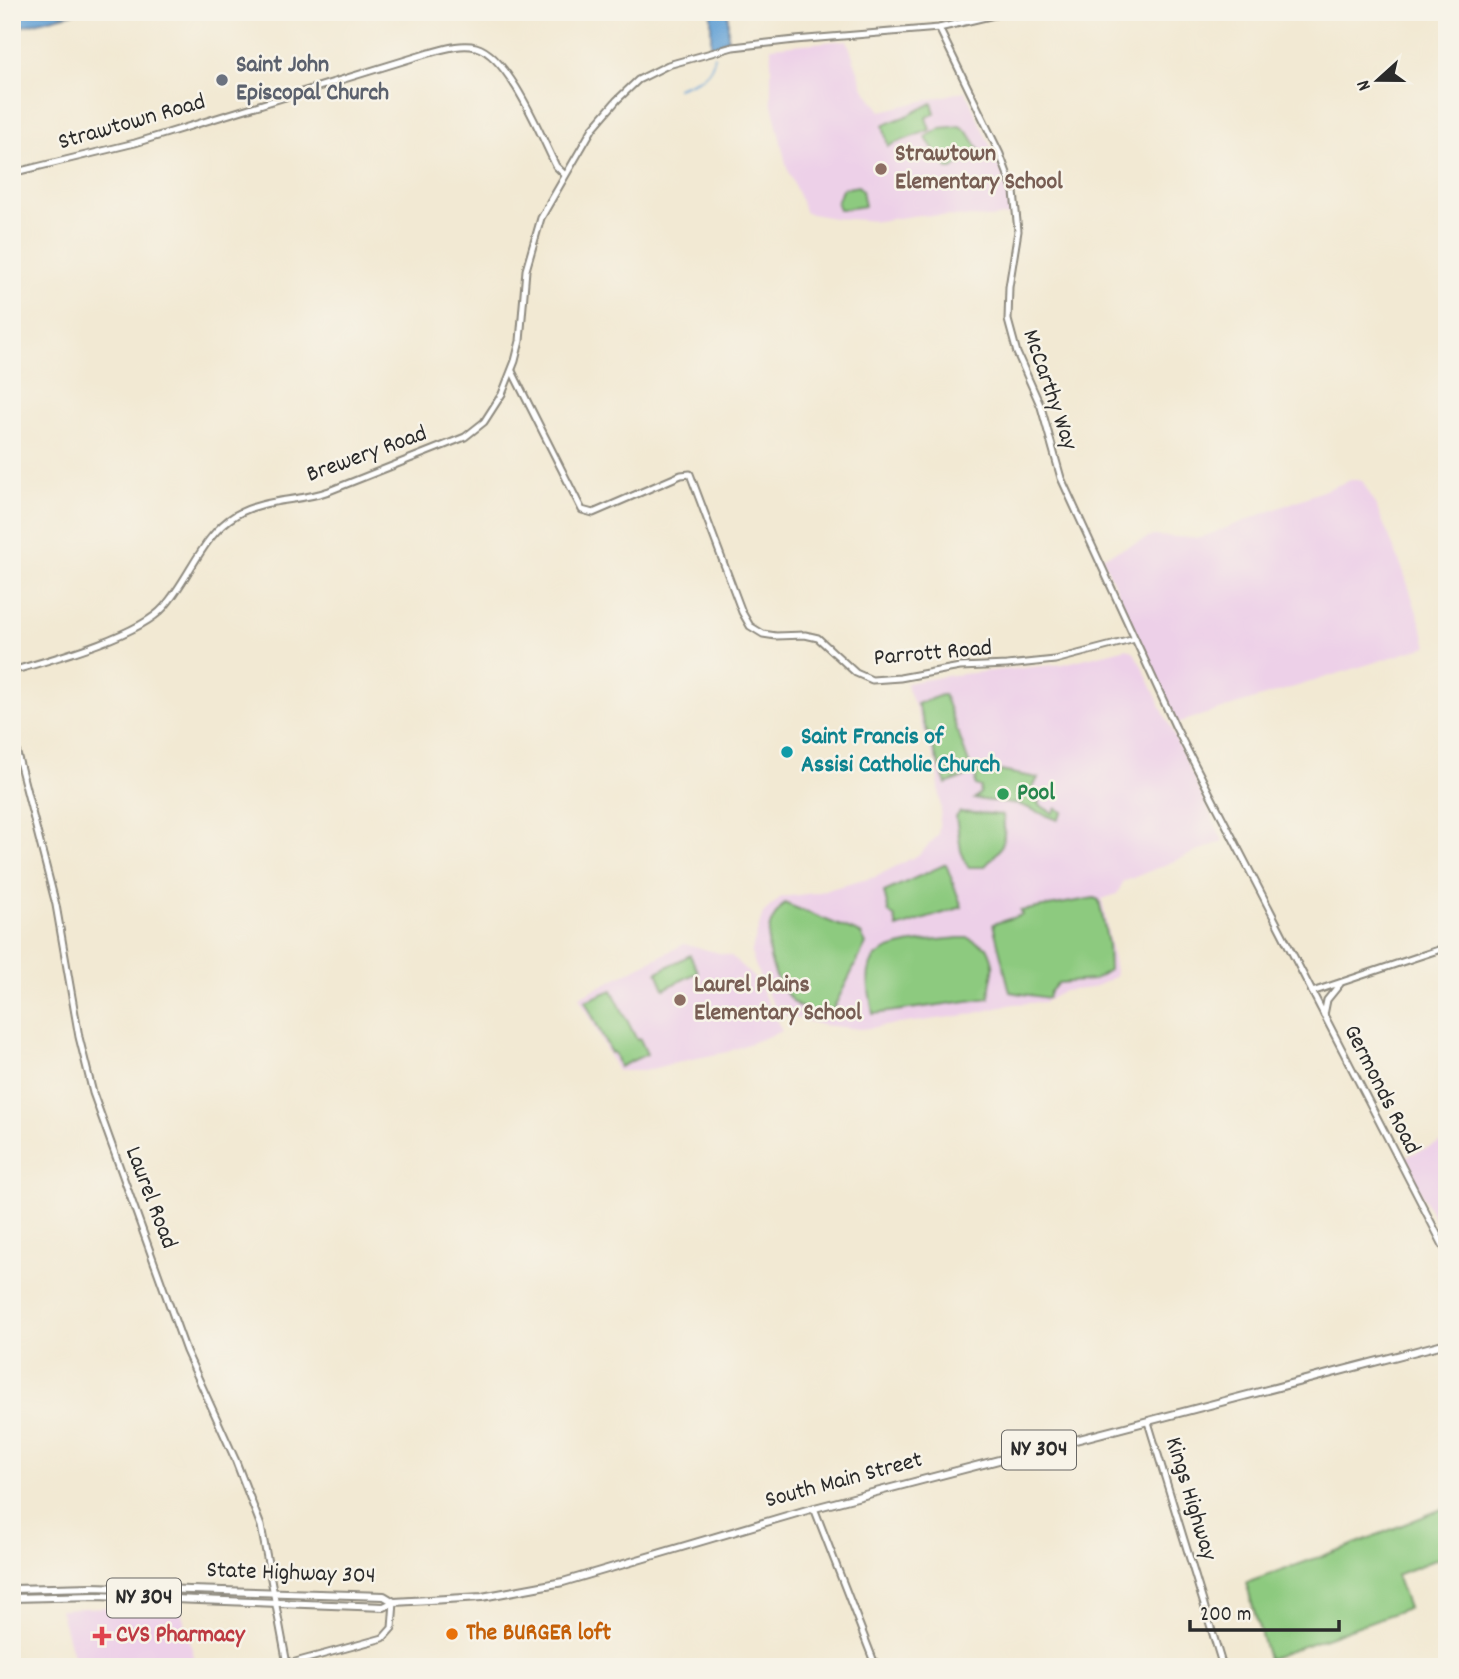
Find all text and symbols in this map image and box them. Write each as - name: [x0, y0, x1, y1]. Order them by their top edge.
- north arrow: [1344, 46, 1414, 116]
- place label: Saint John Episcopal Church: [236, 49, 389, 111]
- marker: Saint John Episcopal Church: [214, 72, 230, 88]
- text: N: [1351, 76, 1380, 94]
- street label: Strawtown Road: [54, 86, 210, 160]
- place label: Strawtown Elementary School: [895, 138, 1063, 200]
- marker: Strawtown Elementary School: [873, 161, 889, 177]
- street label: McCarthy Way: [1012, 325, 1086, 456]
- street label: Brewery Road: [302, 418, 432, 492]
- street label: Parrott Road: [872, 632, 994, 676]
- place label: Saint Francis of Assisi Catholic Church: [801, 721, 1000, 783]
- marker: Saint Francis of Assisi Catholic Church: [779, 744, 795, 760]
- place label: Pool: [1017, 777, 1055, 811]
- marker: Pool: [995, 786, 1011, 802]
- place label: Laurel Plains Elementary School: [694, 969, 862, 1031]
- marker: Laurel Plains Elementary School: [672, 992, 688, 1008]
- street label: Germonds Road: [1334, 1019, 1428, 1161]
- street label: Laurel Road: [115, 1142, 185, 1254]
- road number: NY 304: [1002, 1430, 1076, 1470]
- street label: Kings Highway: [1155, 1433, 1225, 1566]
- street label: South Main Street: [762, 1444, 927, 1518]
- street label: State Highway 304: [206, 1554, 376, 1594]
- road number: NY 304: [107, 1578, 181, 1618]
- scale bar: [1190, 1588, 1338, 1632]
- text: 200 m: [1200, 1601, 1251, 1631]
- place label: The BURGER loft: [466, 1617, 611, 1651]
- place label: CVS Pharmacy: [116, 1619, 246, 1653]
- marker: The BURGER loft: [444, 1626, 460, 1642]
- marker: CVS Pharmacy: [94, 1628, 110, 1644]

